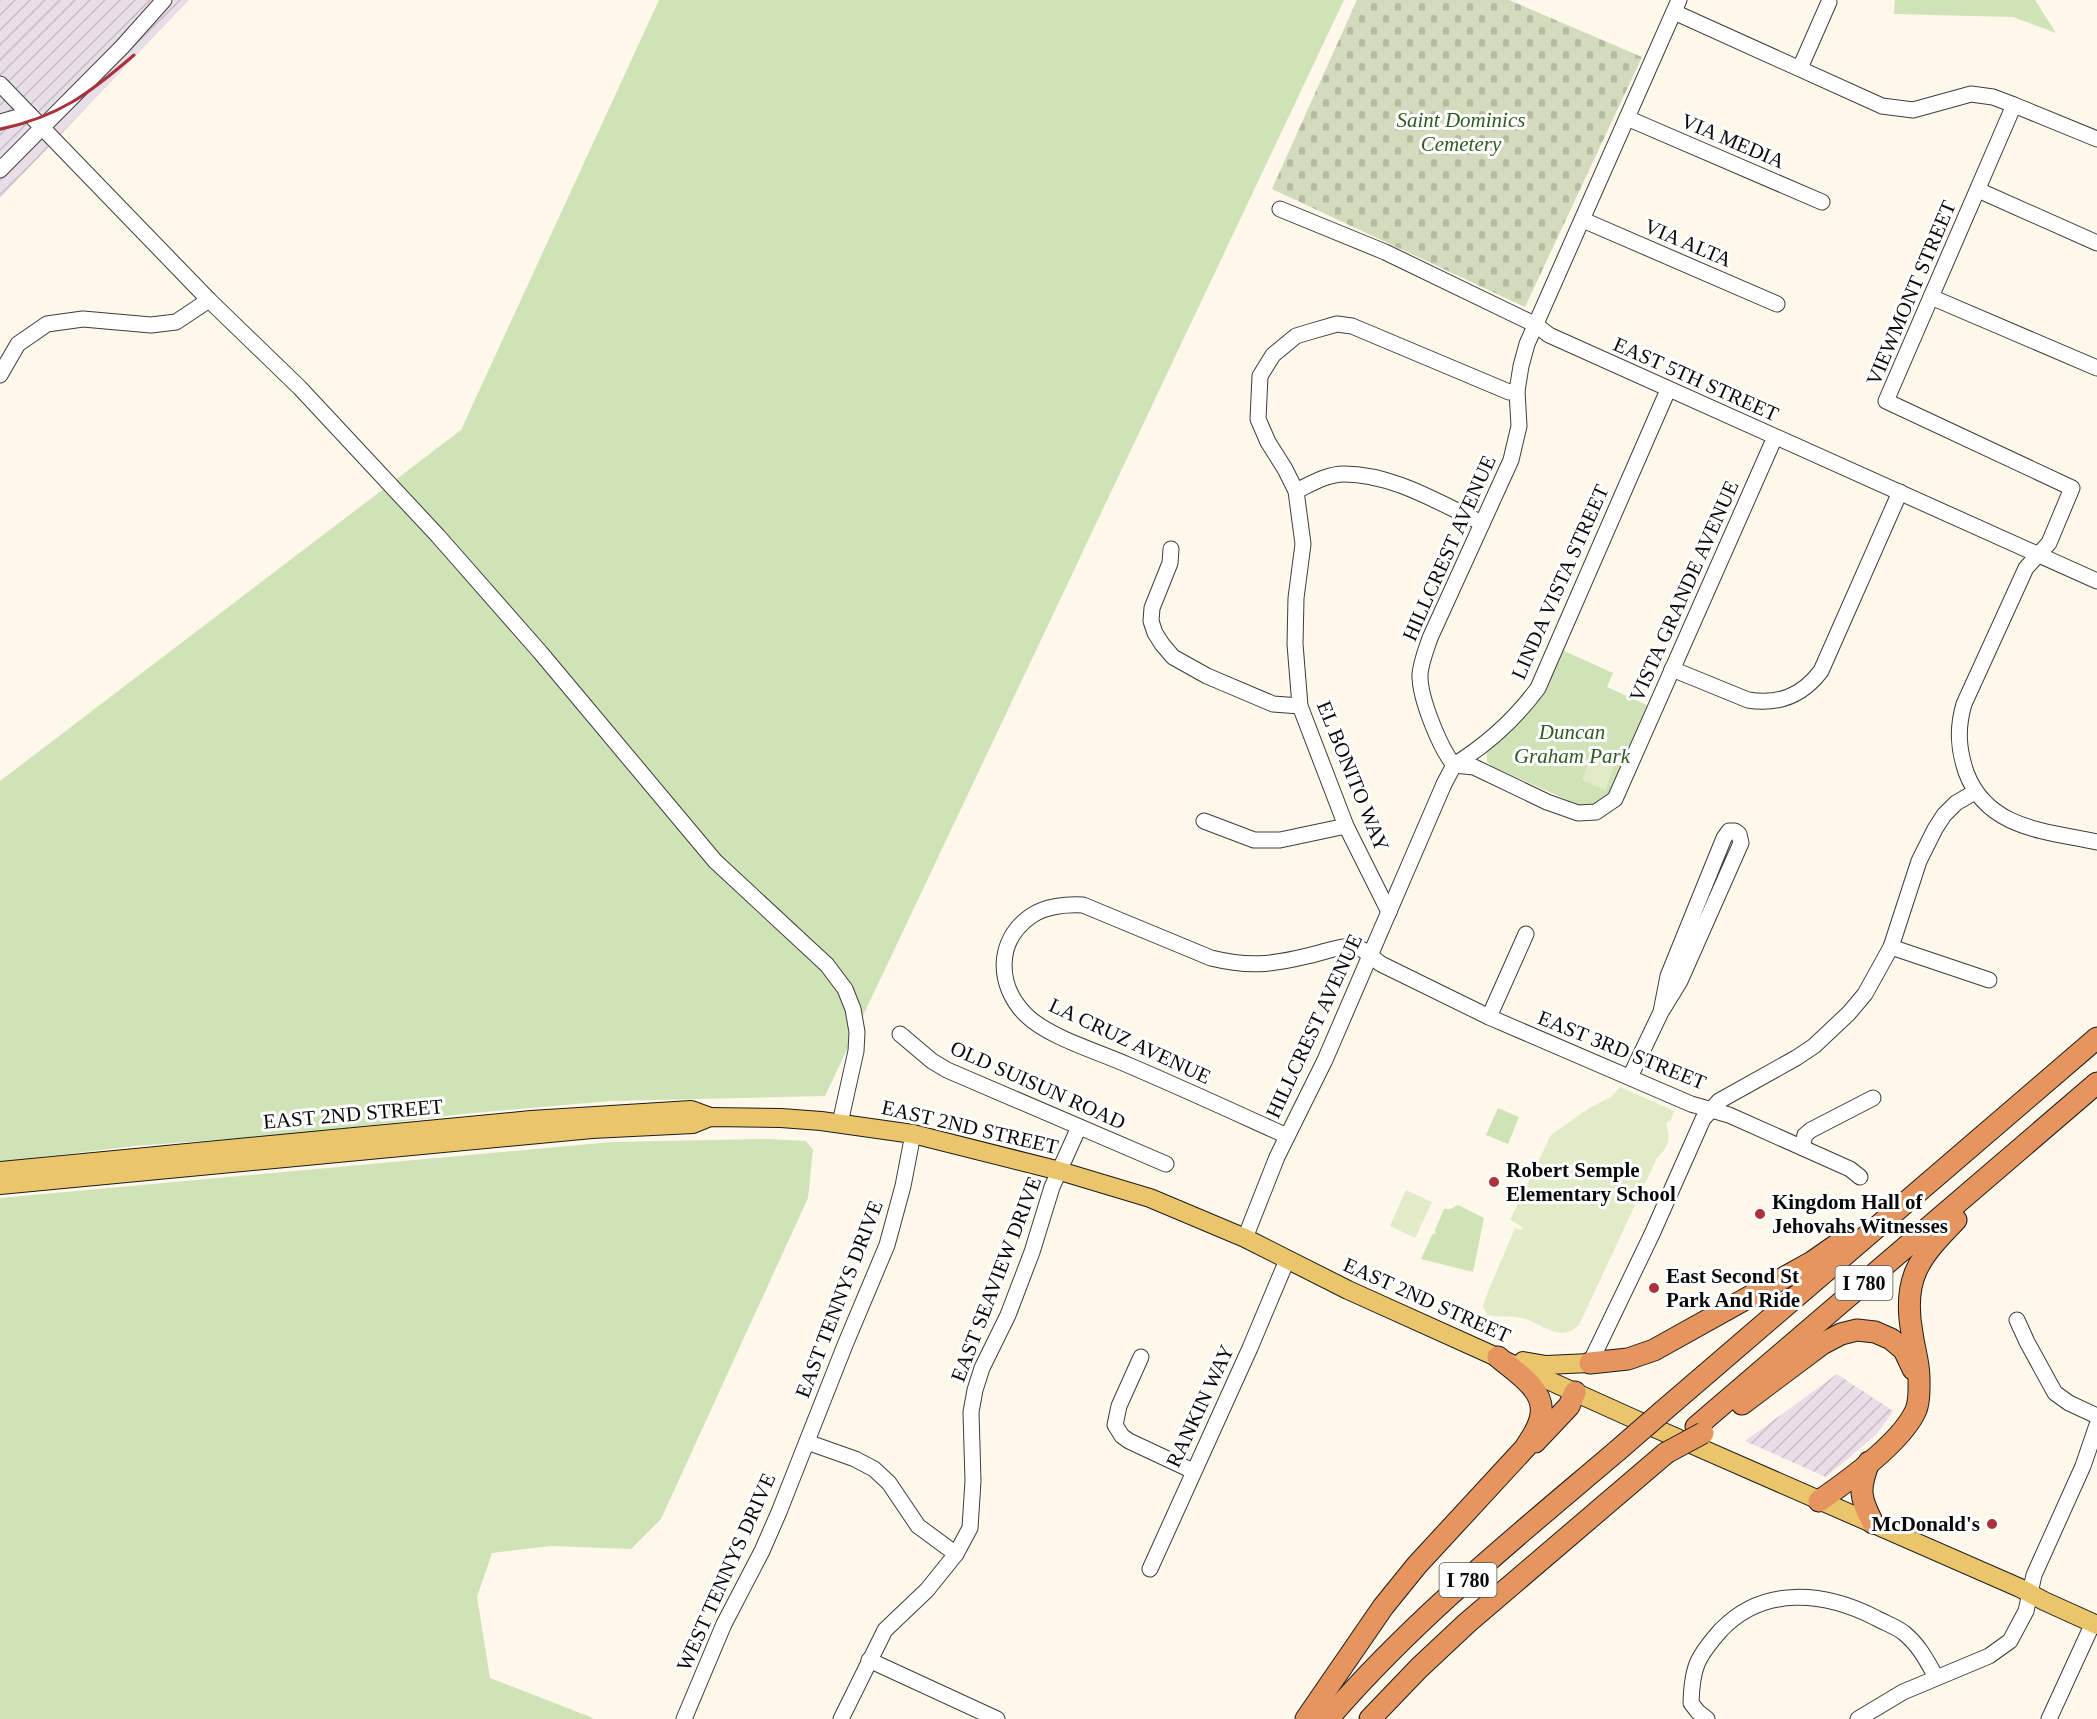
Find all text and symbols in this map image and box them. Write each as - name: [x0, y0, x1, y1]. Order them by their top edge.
- park label: Saint Dominics Cemetery: [1397, 108, 1525, 156]
- street label: VIA MEDIA: [1678, 108, 1789, 174]
- street label: VIEWMONT STREET: [1861, 197, 1961, 389]
- street label: VIA ALTA: [1641, 214, 1736, 272]
- street label: EAST 5TH STREET: [1610, 332, 1782, 426]
- street label: HILLCREST AVENUE: [1397, 452, 1501, 644]
- street label: VISTA GRANDE AVENUE: [1624, 477, 1744, 705]
- street label: LINDA VISTA STREET: [1506, 481, 1614, 683]
- street label: EL BONITO WAY: [1312, 697, 1394, 855]
- park label: Duncan Graham Park: [1514, 720, 1631, 768]
- street label: HILLCREST AVENUE: [1261, 930, 1367, 1122]
- street label: LA CRUZ AVENUE: [1045, 993, 1215, 1089]
- street label: EAST 3RD STREET: [1534, 1005, 1710, 1095]
- street label: OLD SUISUN ROAD: [947, 1036, 1129, 1134]
- street label: EAST 2ND STREET: [262, 1094, 444, 1134]
- street label: EAST 2ND STREET: [879, 1095, 1061, 1159]
- place label: Robert Semple Elementary School: [1506, 1158, 1676, 1206]
- street label: EAST SEAVIEW DRIVE: [946, 1173, 1046, 1385]
- marker: Robert Semple Elementary School: [1487, 1175, 1501, 1189]
- place label: Kingdom Hall of Jehovahs Witnesses: [1772, 1190, 1948, 1238]
- street label: EAST TENNYS DRIVE: [790, 1197, 888, 1401]
- marker: Kingdom Hall of Jehovahs Witnesses: [1753, 1207, 1767, 1221]
- street label: EAST 2ND STREET: [1340, 1252, 1514, 1348]
- place label: East Second St Park And Ride: [1666, 1264, 1800, 1312]
- road number: I 780: [1836, 1266, 1892, 1300]
- marker: East Second St Park And Ride: [1647, 1281, 1661, 1295]
- street label: RANKIN WAY: [1161, 1341, 1239, 1471]
- street label: WEST TENNYS DRIVE: [672, 1469, 780, 1675]
- place label: McDonald's: [1871, 1512, 1980, 1536]
- marker: McDonald's: [1985, 1517, 1999, 1531]
- road number: I 780: [1440, 1563, 1496, 1597]

